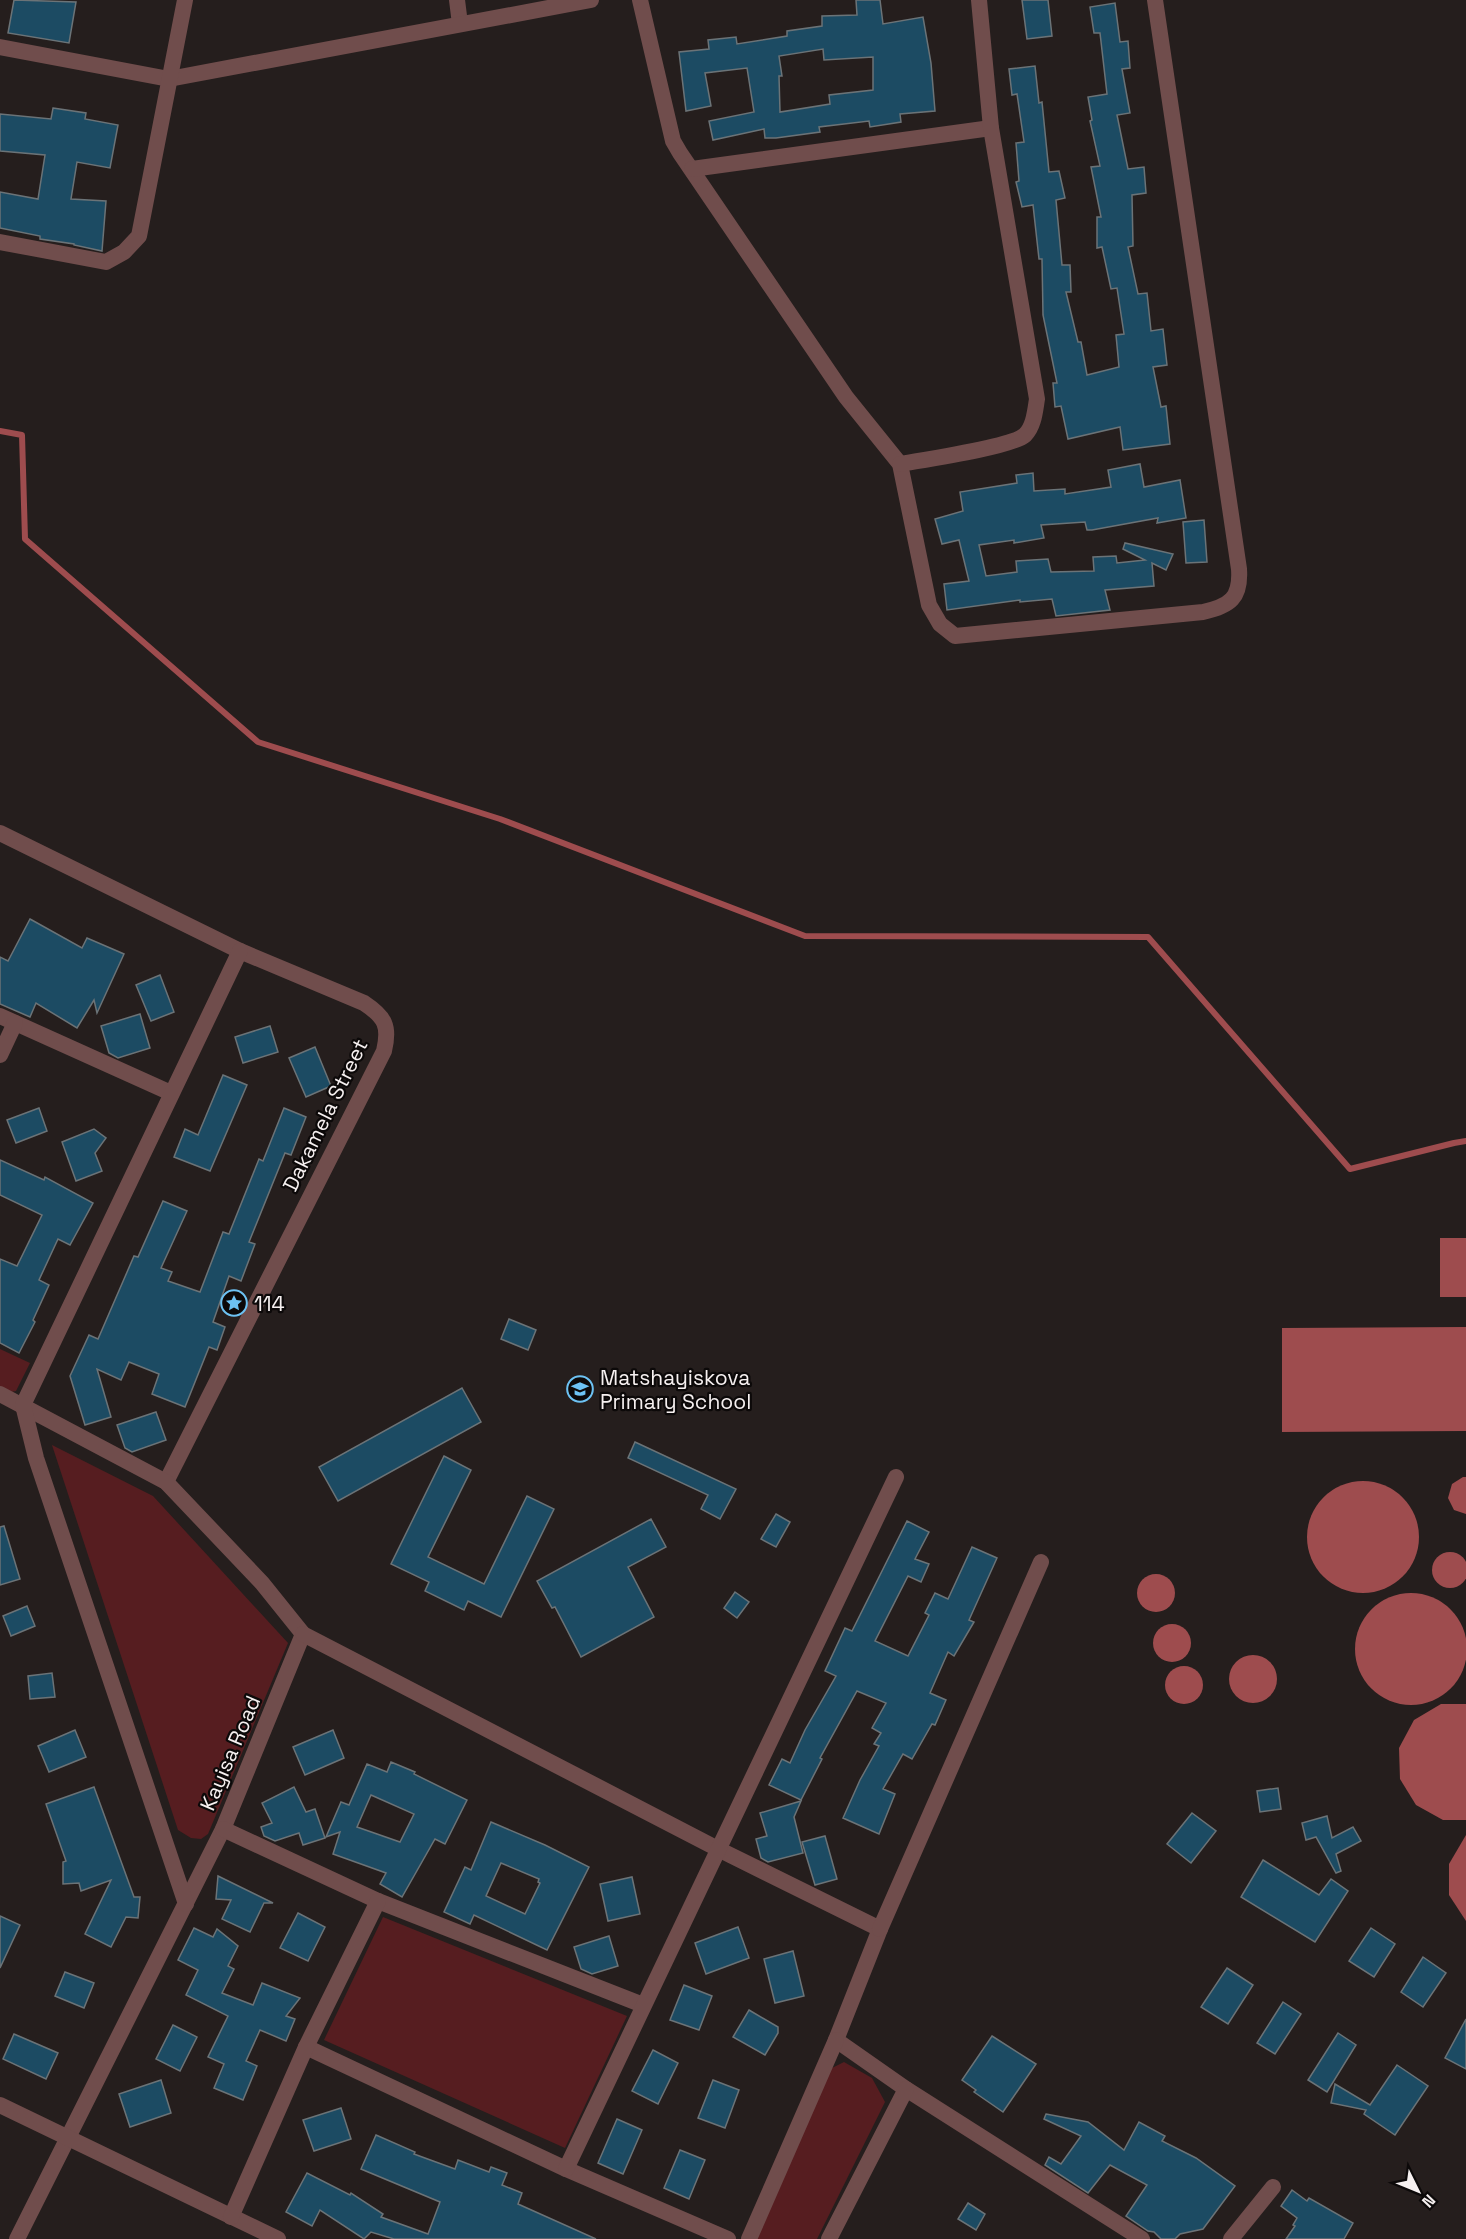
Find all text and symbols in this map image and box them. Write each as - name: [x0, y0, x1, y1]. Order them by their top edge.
- street label: Dakamela Street: [276, 1034, 374, 1196]
- place icon: 114: [219, 1288, 249, 1318]
- place label: 114: [254, 1290, 285, 1317]
- place label: Matshayiskova Primary School: [600, 1364, 751, 1415]
- school or university icon: Matshayiskova Primary School: [565, 1374, 595, 1404]
- street label: Kayisa Road: [194, 1691, 266, 1815]
- north arrow: [1388, 2161, 1448, 2221]
- text: N: [1417, 2190, 1440, 2212]

